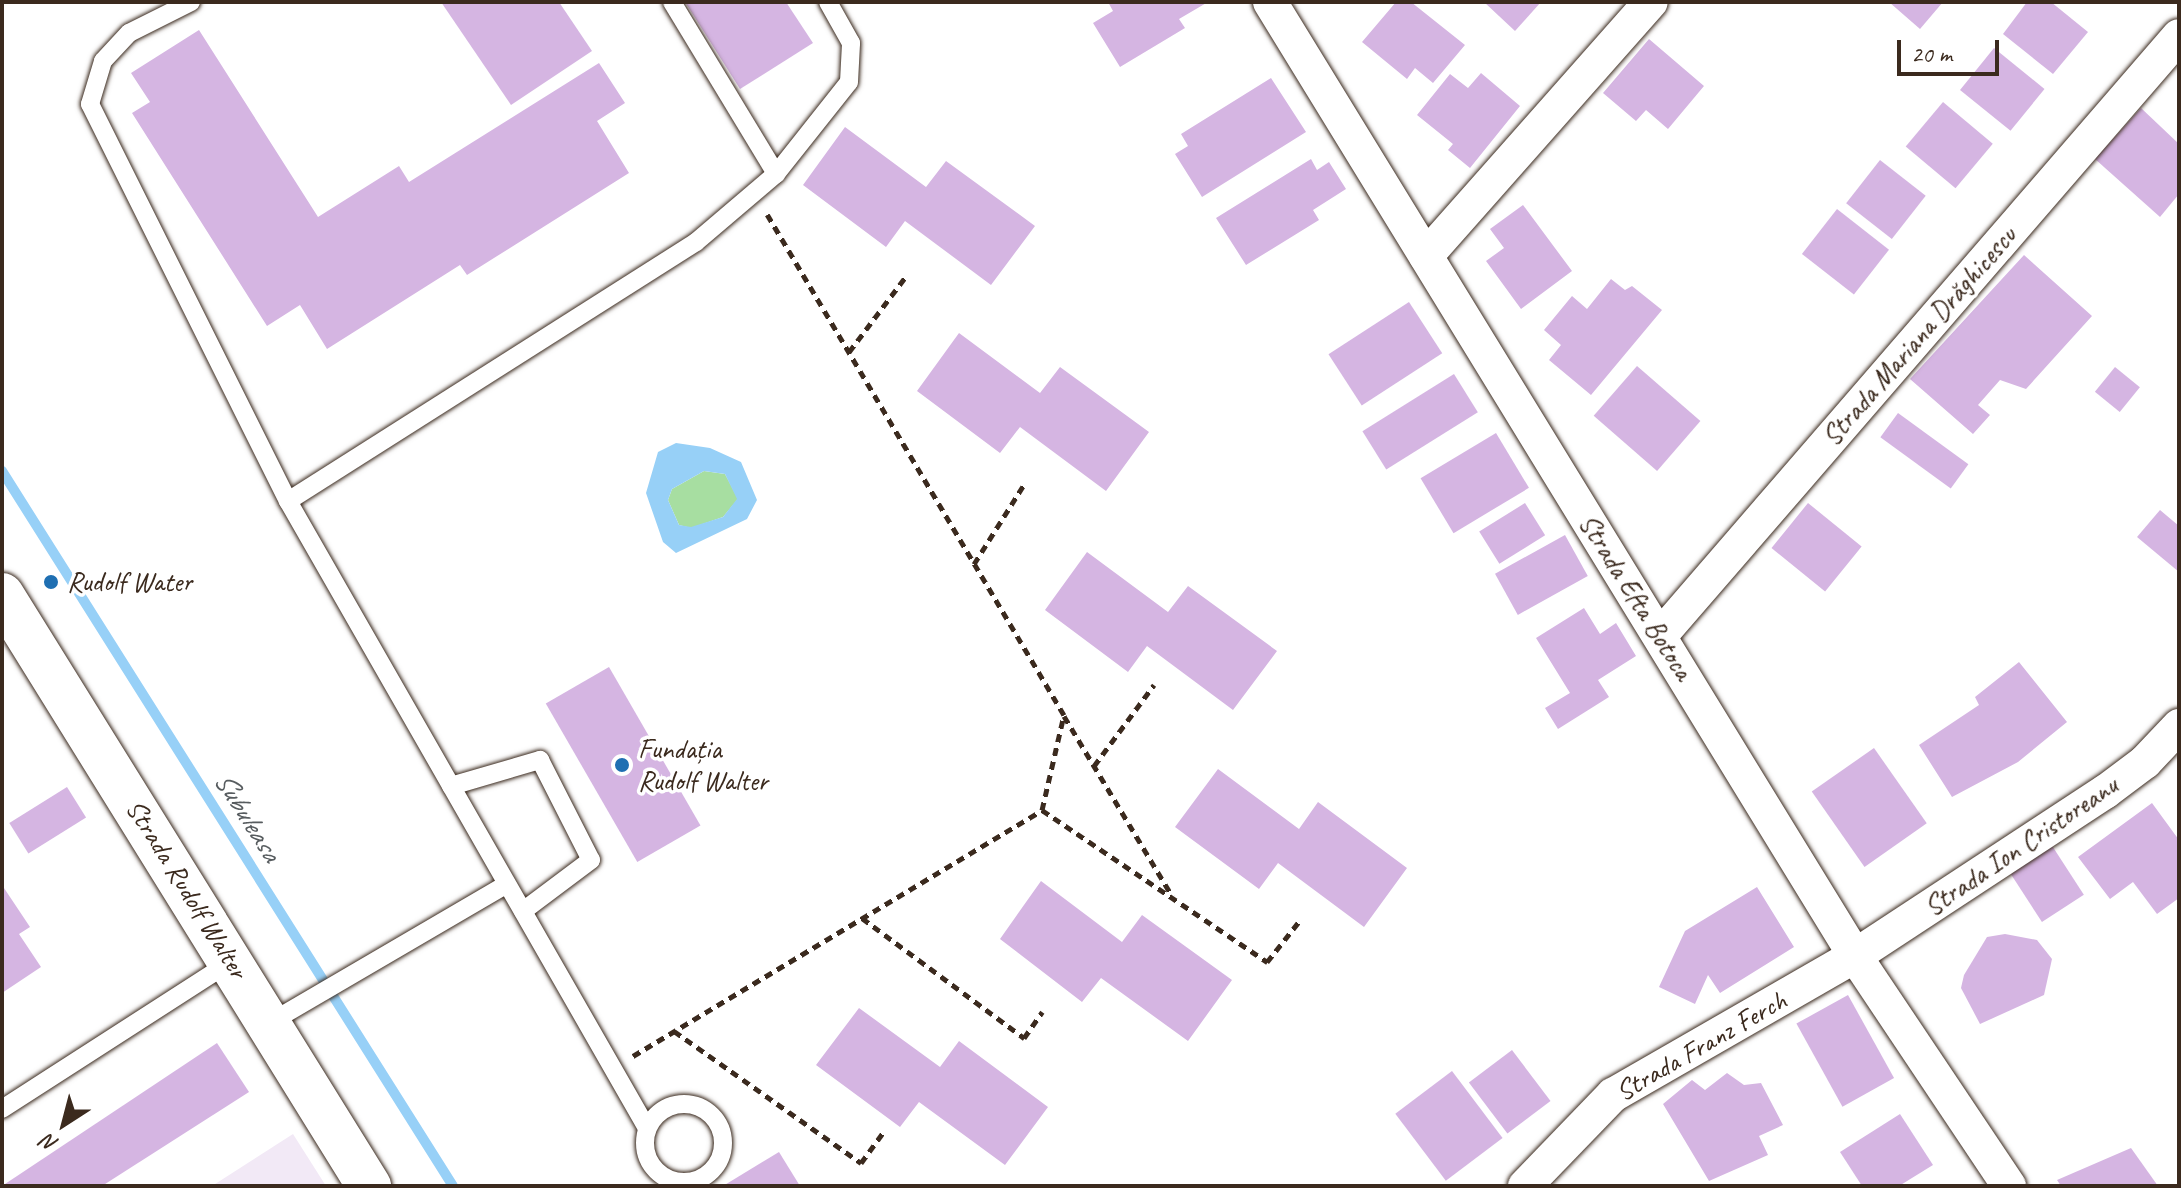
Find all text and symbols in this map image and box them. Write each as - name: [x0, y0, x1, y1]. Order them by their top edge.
- scale bar: [1901, 24, 2003, 74]
- text: 20 m: [1911, 39, 1952, 69]
- street label: Strada Mariana Drăghicescu: [1814, 219, 2024, 453]
- street label: Strada Efta Botoca: [1571, 508, 1701, 686]
- place label: Rudolf Water: [67, 565, 193, 599]
- marker: Rudolf Water: [42, 573, 60, 591]
- place label: Fundația Rudolf Walter: [638, 732, 769, 798]
- marker: Fundația Rudolf Walter: [613, 756, 631, 774]
- water label: Subuleasa: [206, 764, 290, 868]
- street label: Strada Ion Cristoreanu: [1918, 769, 2124, 923]
- street label: Strada Rudolf Walter: [118, 793, 256, 985]
- street label: Strada Franz Ferch: [1610, 984, 1792, 1108]
- north arrow: [24, 1084, 104, 1164]
- text: N: [36, 1128, 64, 1159]

